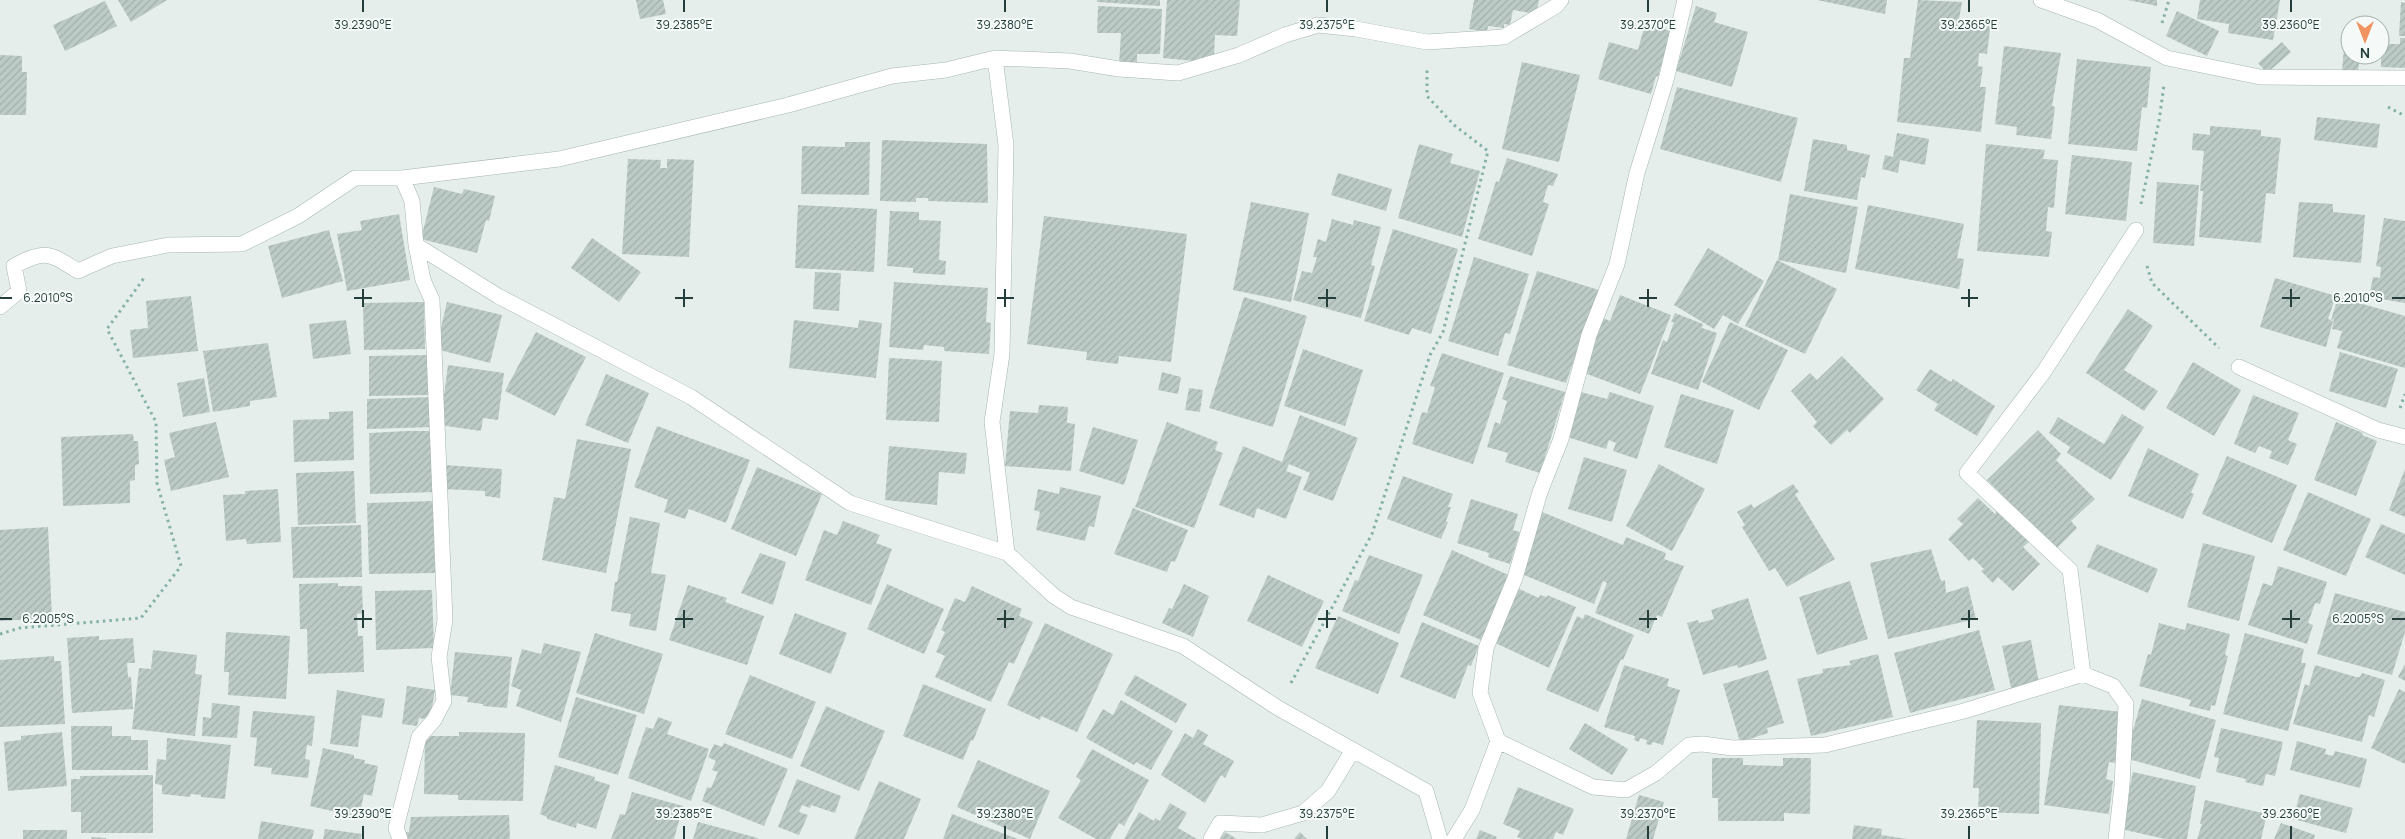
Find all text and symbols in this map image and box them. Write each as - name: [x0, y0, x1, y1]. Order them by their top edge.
- north arrow: [2340, 15, 2390, 65]
- text: 39.2390°E: [334, 16, 392, 33]
- text: 39.2385°E: [656, 16, 712, 33]
- text: 39.2380°E: [977, 16, 1034, 33]
- text: 39.2375°E: [1299, 16, 1355, 33]
- text: 39.2370°E: [1620, 16, 1676, 33]
- text: 39.2365°E: [1941, 16, 1998, 33]
- text: 39.2360°E: [2262, 16, 2320, 33]
- text: N: [2360, 44, 2370, 63]
- text: 6.2010°S: [23, 289, 73, 306]
- text: 6.2010°S: [2333, 289, 2383, 306]
- text: 6.2005°S: [22, 610, 74, 627]
- text: 6.2005°S: [2332, 610, 2384, 627]
- text: 39.2390°E: [334, 805, 392, 822]
- text: 39.2385°E: [656, 805, 712, 822]
- text: 39.2380°E: [977, 805, 1034, 822]
- text: 39.2375°E: [1299, 805, 1355, 822]
- text: 39.2370°E: [1620, 805, 1676, 822]
- text: 39.2365°E: [1941, 805, 1998, 822]
- text: 39.2360°E: [2262, 805, 2320, 822]

